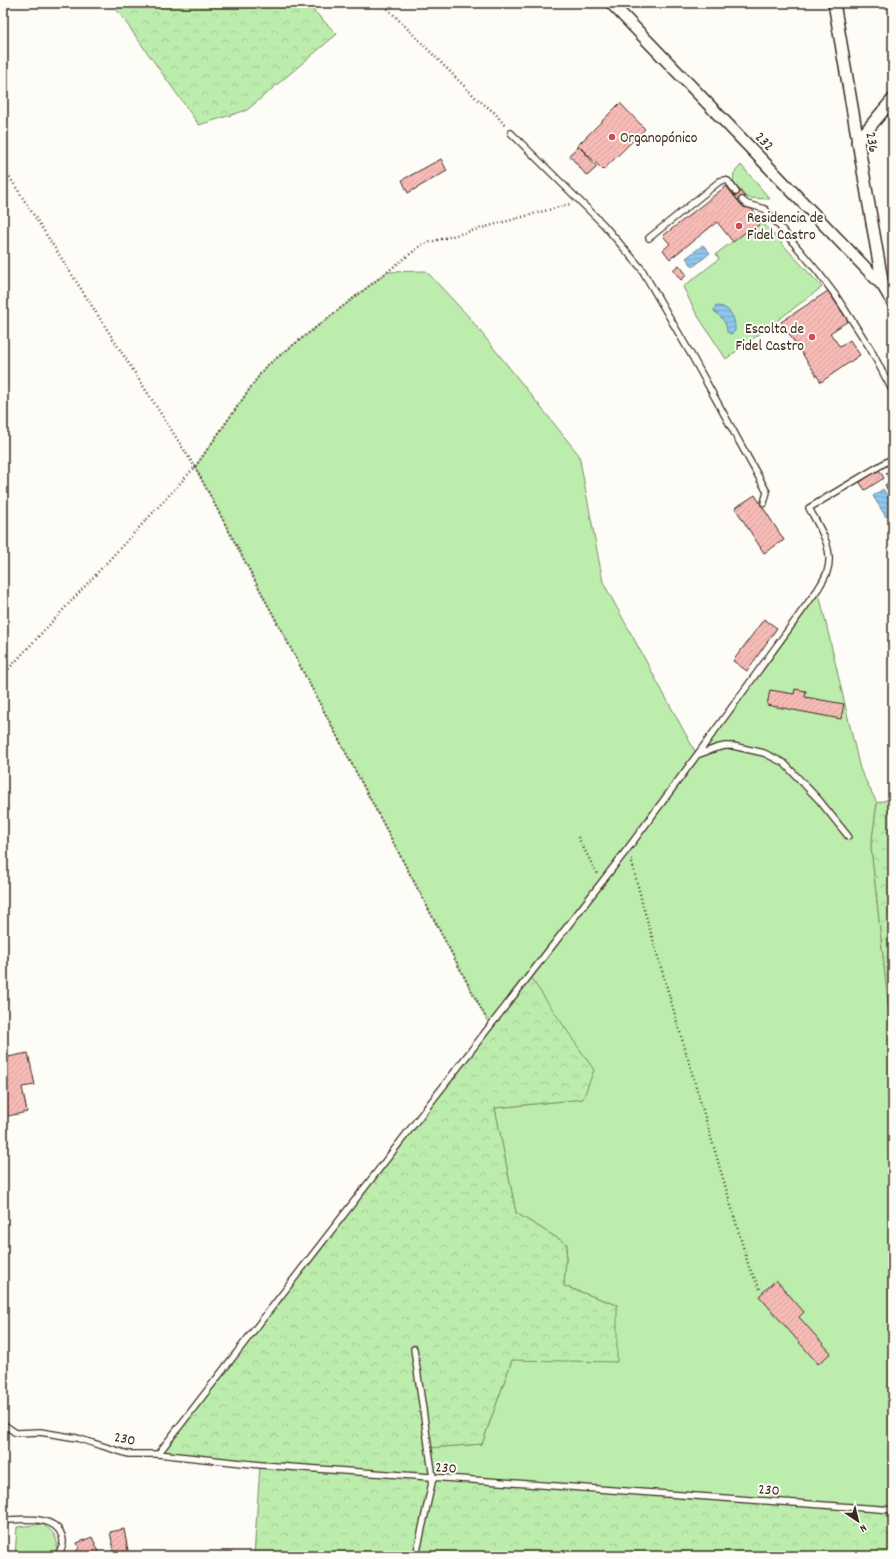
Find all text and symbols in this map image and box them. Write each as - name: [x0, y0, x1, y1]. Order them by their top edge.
- place label: Organopónico: [620, 128, 698, 150]
- street label: 232: [749, 128, 778, 157]
- street label: 236: [858, 130, 884, 154]
- marker: Organopónico: [607, 132, 617, 142]
- place label: Residencia de Fidel Castro: [747, 208, 824, 247]
- marker: Residencia de Fidel Castro: [734, 221, 744, 231]
- place label: Escolta de Fidel Castro: [735, 319, 804, 358]
- marker: Escolta de Fidel Castro: [807, 332, 817, 342]
- street label: 230: [112, 1427, 137, 1453]
- street label: 230: [434, 1457, 457, 1481]
- street label: 230: [757, 1479, 780, 1503]
- north arrow: [838, 1501, 878, 1541]
- text: N: [855, 1519, 869, 1536]

